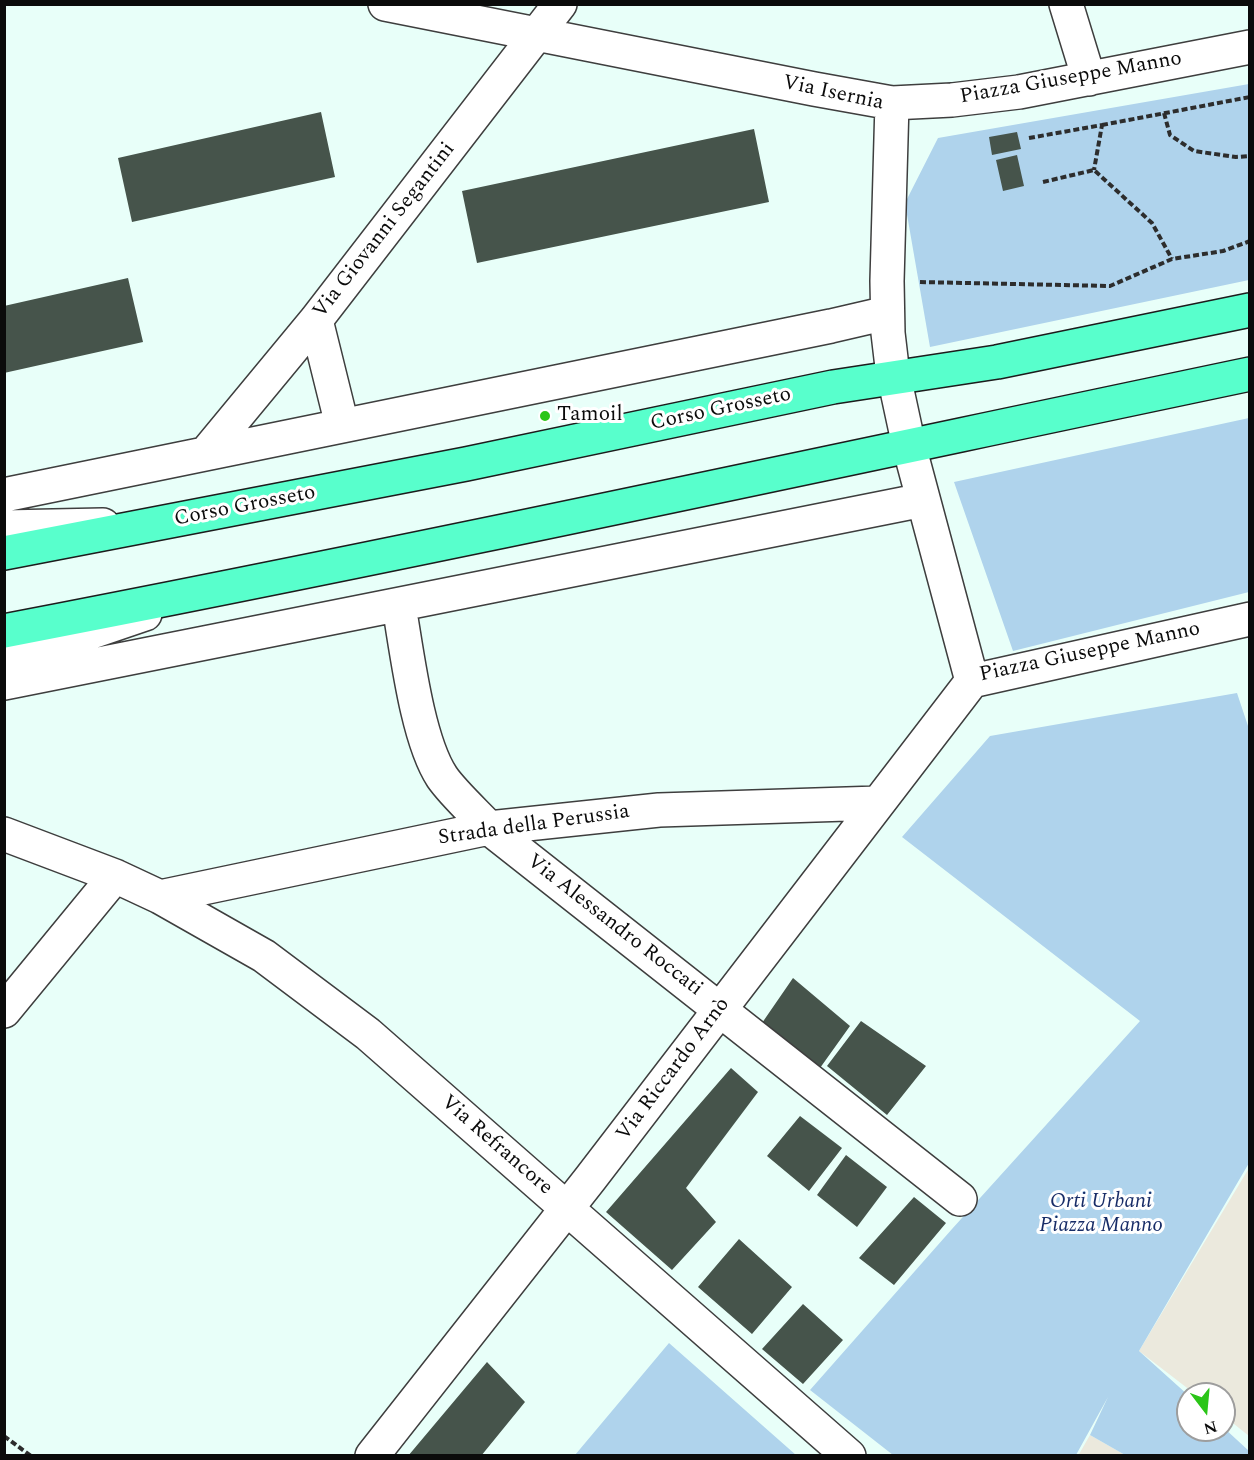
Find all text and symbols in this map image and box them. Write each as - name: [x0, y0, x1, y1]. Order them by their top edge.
- street label: Piazza Giuseppe Manno: [958, 47, 1184, 111]
- street label: Via Isernia: [780, 71, 886, 117]
- street label: Via Giovanni Segantini: [308, 138, 462, 324]
- street label: Corso Grosseto: [648, 383, 794, 437]
- place label: Tamoil: [557, 403, 623, 429]
- marker: Tamoil: [538, 409, 552, 423]
- street label: Corso Grosseto: [172, 481, 318, 533]
- street label: Piazza Giuseppe Manno: [977, 617, 1203, 689]
- street label: Strada della Perussia: [437, 800, 631, 852]
- street label: Via Alessandro Roccati: [521, 849, 707, 1003]
- street label: Via Riccardo Arnò: [612, 993, 736, 1147]
- street label: Via Refrancore: [435, 1091, 557, 1201]
- park label: Orti Urbani Piazza Manno: [1039, 1190, 1163, 1240]
- north arrow: [1176, 1382, 1236, 1442]
- text: N: [1201, 1414, 1220, 1441]

